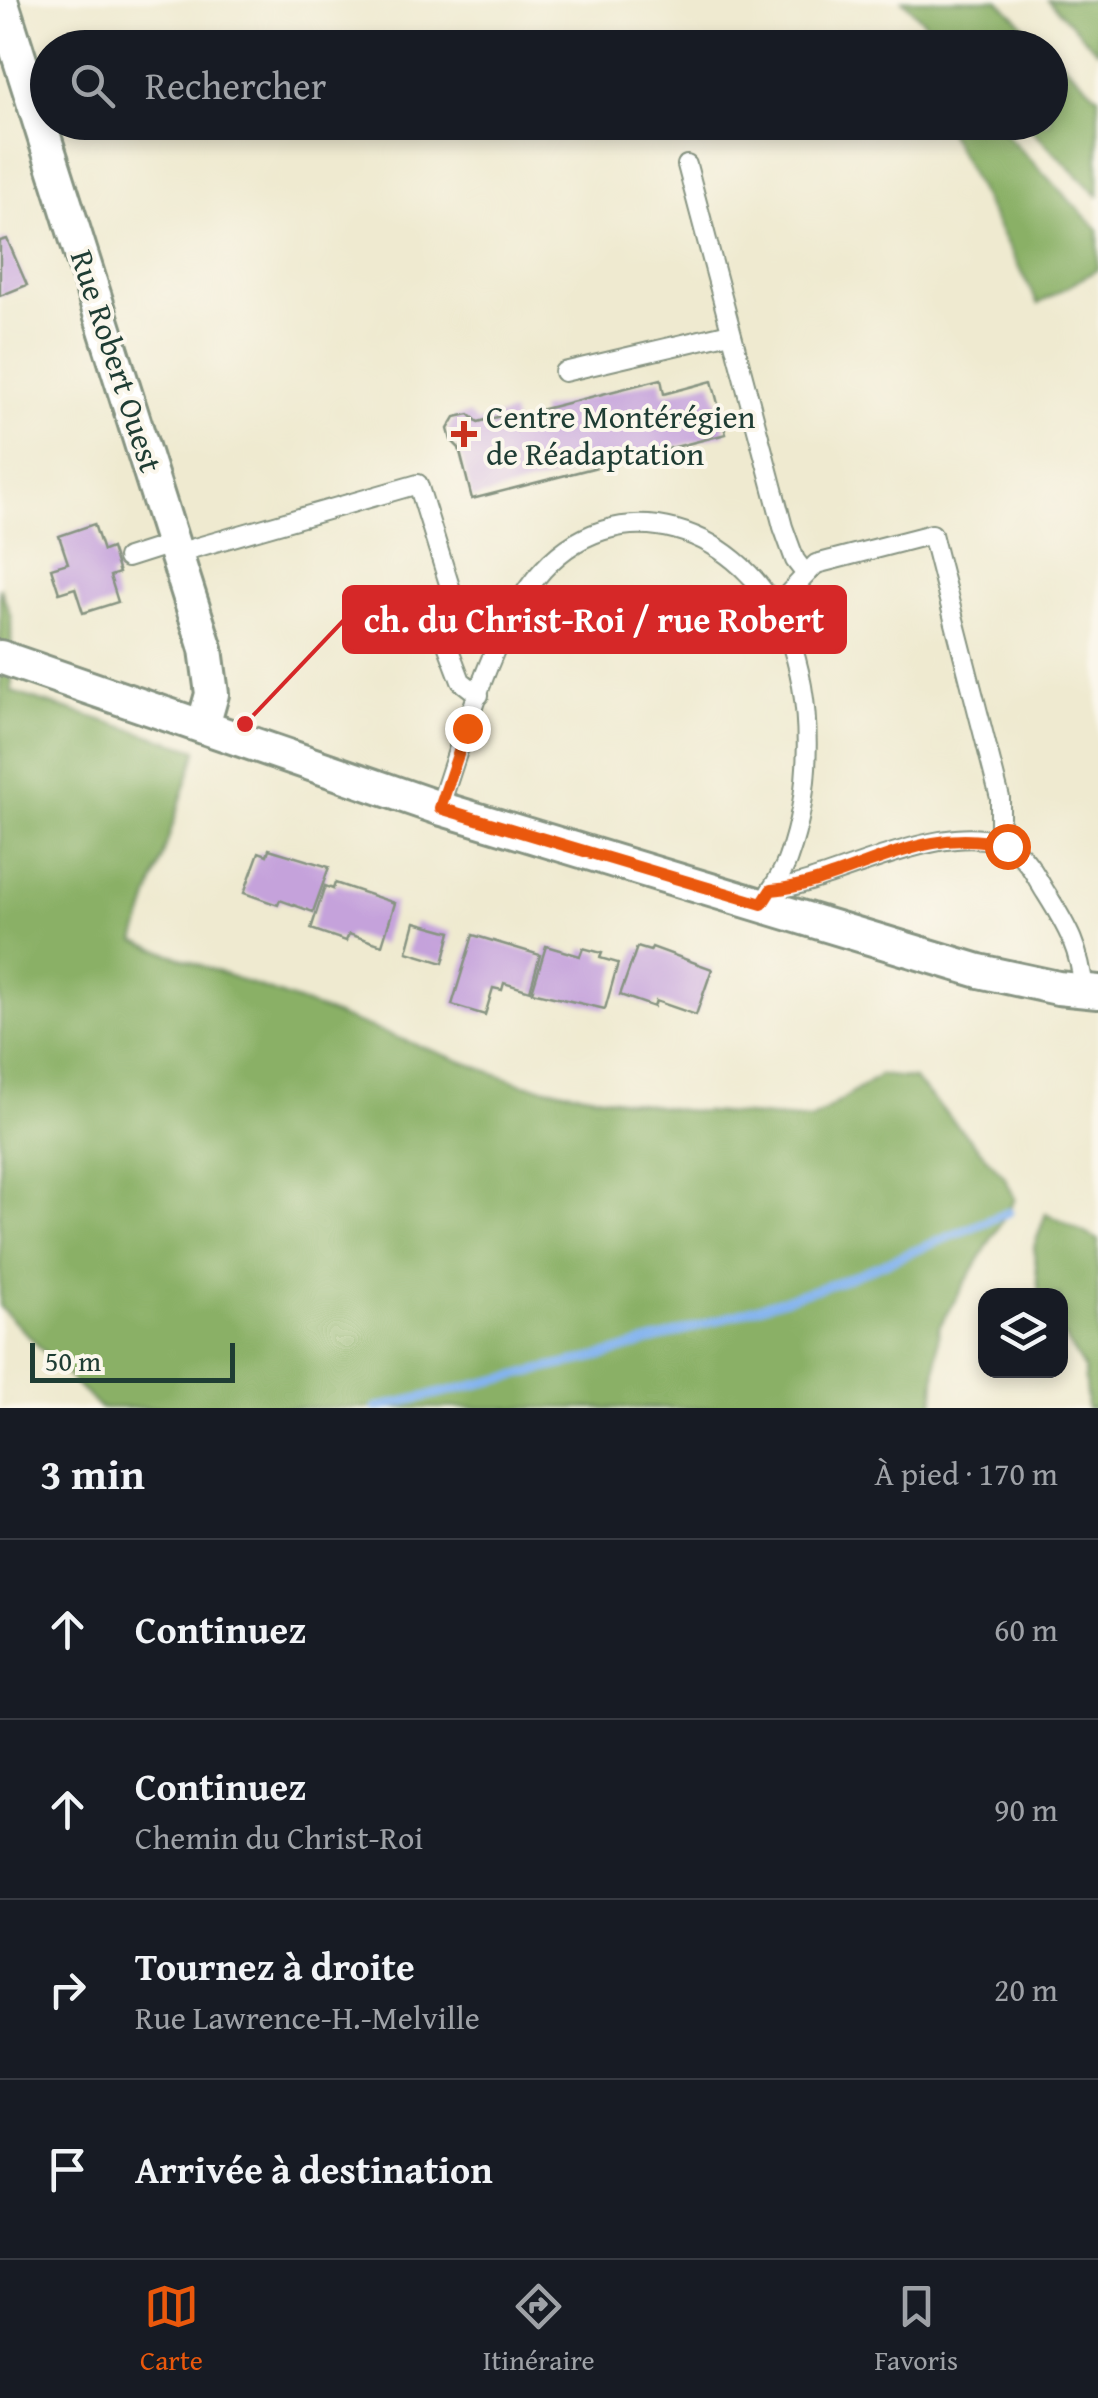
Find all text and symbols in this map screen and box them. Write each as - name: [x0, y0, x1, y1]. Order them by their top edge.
- search box: [30, 30, 1068, 140]
- text: Rechercher: [145, 57, 326, 113]
- icon: search: [65, 58, 120, 113]
- street label: Rue Robert Ouest: [59, 244, 175, 478]
- place label: Centre Montérégien de Réadaptation: [486, 393, 755, 477]
- marker: Centre Montérégien de Réadaptation: [451, 421, 477, 447]
- callout: ch. du Christ-Roi / rue Robert: [344, 587, 845, 652]
- text: ch. du Christ-Roi / rue Robert: [364, 594, 824, 645]
- route end: [445, 706, 491, 752]
- route start: [985, 824, 1031, 870]
- map controls: [978, 1288, 1068, 1378]
- button: layers: [978, 1288, 1068, 1378]
- scale bar: [30, 1338, 235, 1382]
- text: 50 m: [45, 1340, 101, 1381]
- text: 3 min: [40, 1443, 145, 1504]
- text: À pied · 170 m: [874, 1450, 1058, 1497]
- text: Continuez: [135, 1601, 306, 1657]
- icon: ahead: [40, 1602, 95, 1657]
- text: 60 m: [994, 1606, 1058, 1653]
- text: Continuez: [135, 1758, 306, 1814]
- icon: ahead: [40, 1782, 95, 1837]
- text: 90 m: [994, 1786, 1058, 1833]
- text: Chemin du Christ-Roi: [135, 1814, 423, 1861]
- text: Tournez à droite: [135, 1938, 415, 1994]
- icon: right: [40, 1962, 95, 2017]
- text: 20 m: [994, 1966, 1058, 2013]
- text: Rue Lawrence-H.-Melville: [135, 1994, 480, 2041]
- text: Arrivée à destination: [135, 2141, 493, 2197]
- icon: arrive: [40, 2142, 95, 2197]
- tab: Carte: [140, 2279, 203, 2380]
- tab: Itinéraire: [483, 2279, 595, 2380]
- tab: Favoris: [875, 2279, 958, 2380]

